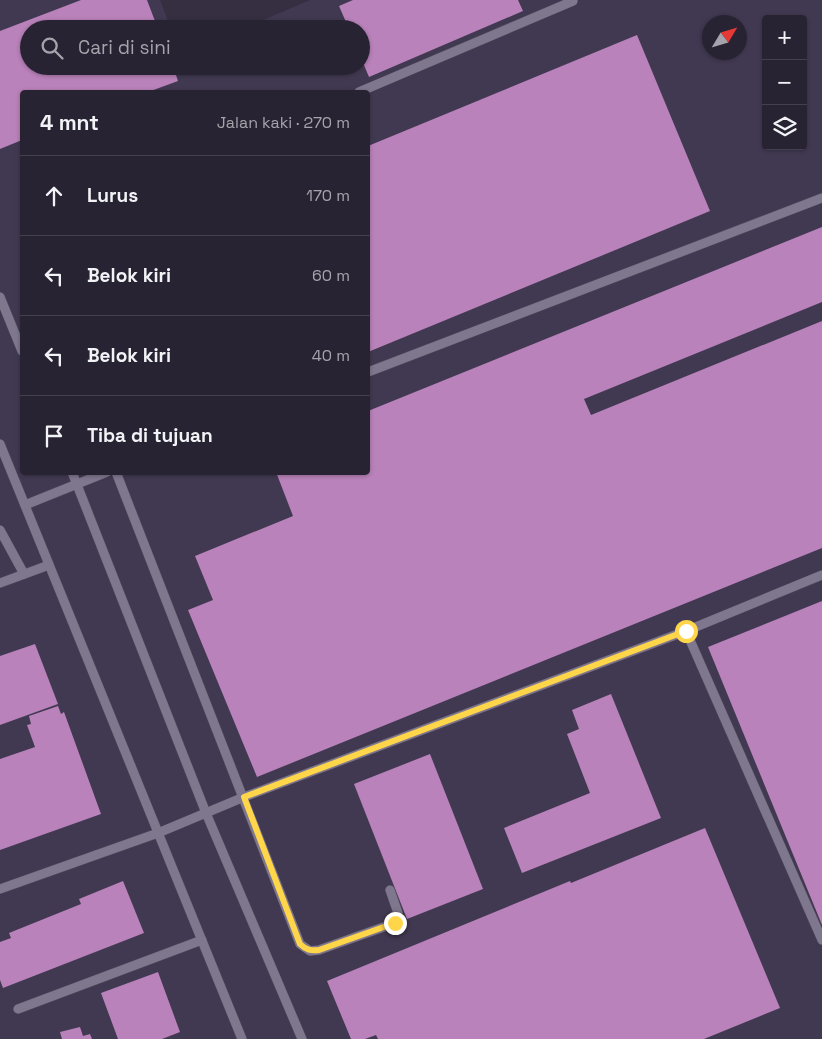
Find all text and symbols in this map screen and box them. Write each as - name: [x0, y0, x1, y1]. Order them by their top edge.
- north arrow: [702, 15, 747, 60]
- map controls: [762, 15, 807, 150]
- button: +: [762, 15, 807, 60]
- search box: [20, 20, 370, 75]
- icon: search: [38, 34, 66, 62]
- text: Cari di sini: [78, 35, 171, 60]
- button: −: [762, 60, 807, 105]
- button: layers: [762, 105, 807, 150]
- text: 4 mnt: [40, 109, 99, 136]
- text: Jalan kaki · 270 m: [217, 112, 350, 133]
- icon: ahead: [40, 182, 68, 210]
- text: Lurus: [87, 183, 138, 208]
- text: 170 m: [306, 185, 350, 206]
- icon: left: [40, 262, 68, 290]
- text: Belok kiri: [87, 263, 171, 288]
- text: 60 m: [312, 265, 350, 286]
- icon: left: [40, 342, 68, 370]
- text: Belok kiri: [87, 343, 171, 368]
- text: 40 m: [312, 345, 350, 366]
- icon: arrive: [40, 422, 68, 450]
- text: Tiba di tujuan: [87, 423, 213, 448]
- route start: [675, 620, 698, 643]
- route end: [384, 912, 407, 935]

